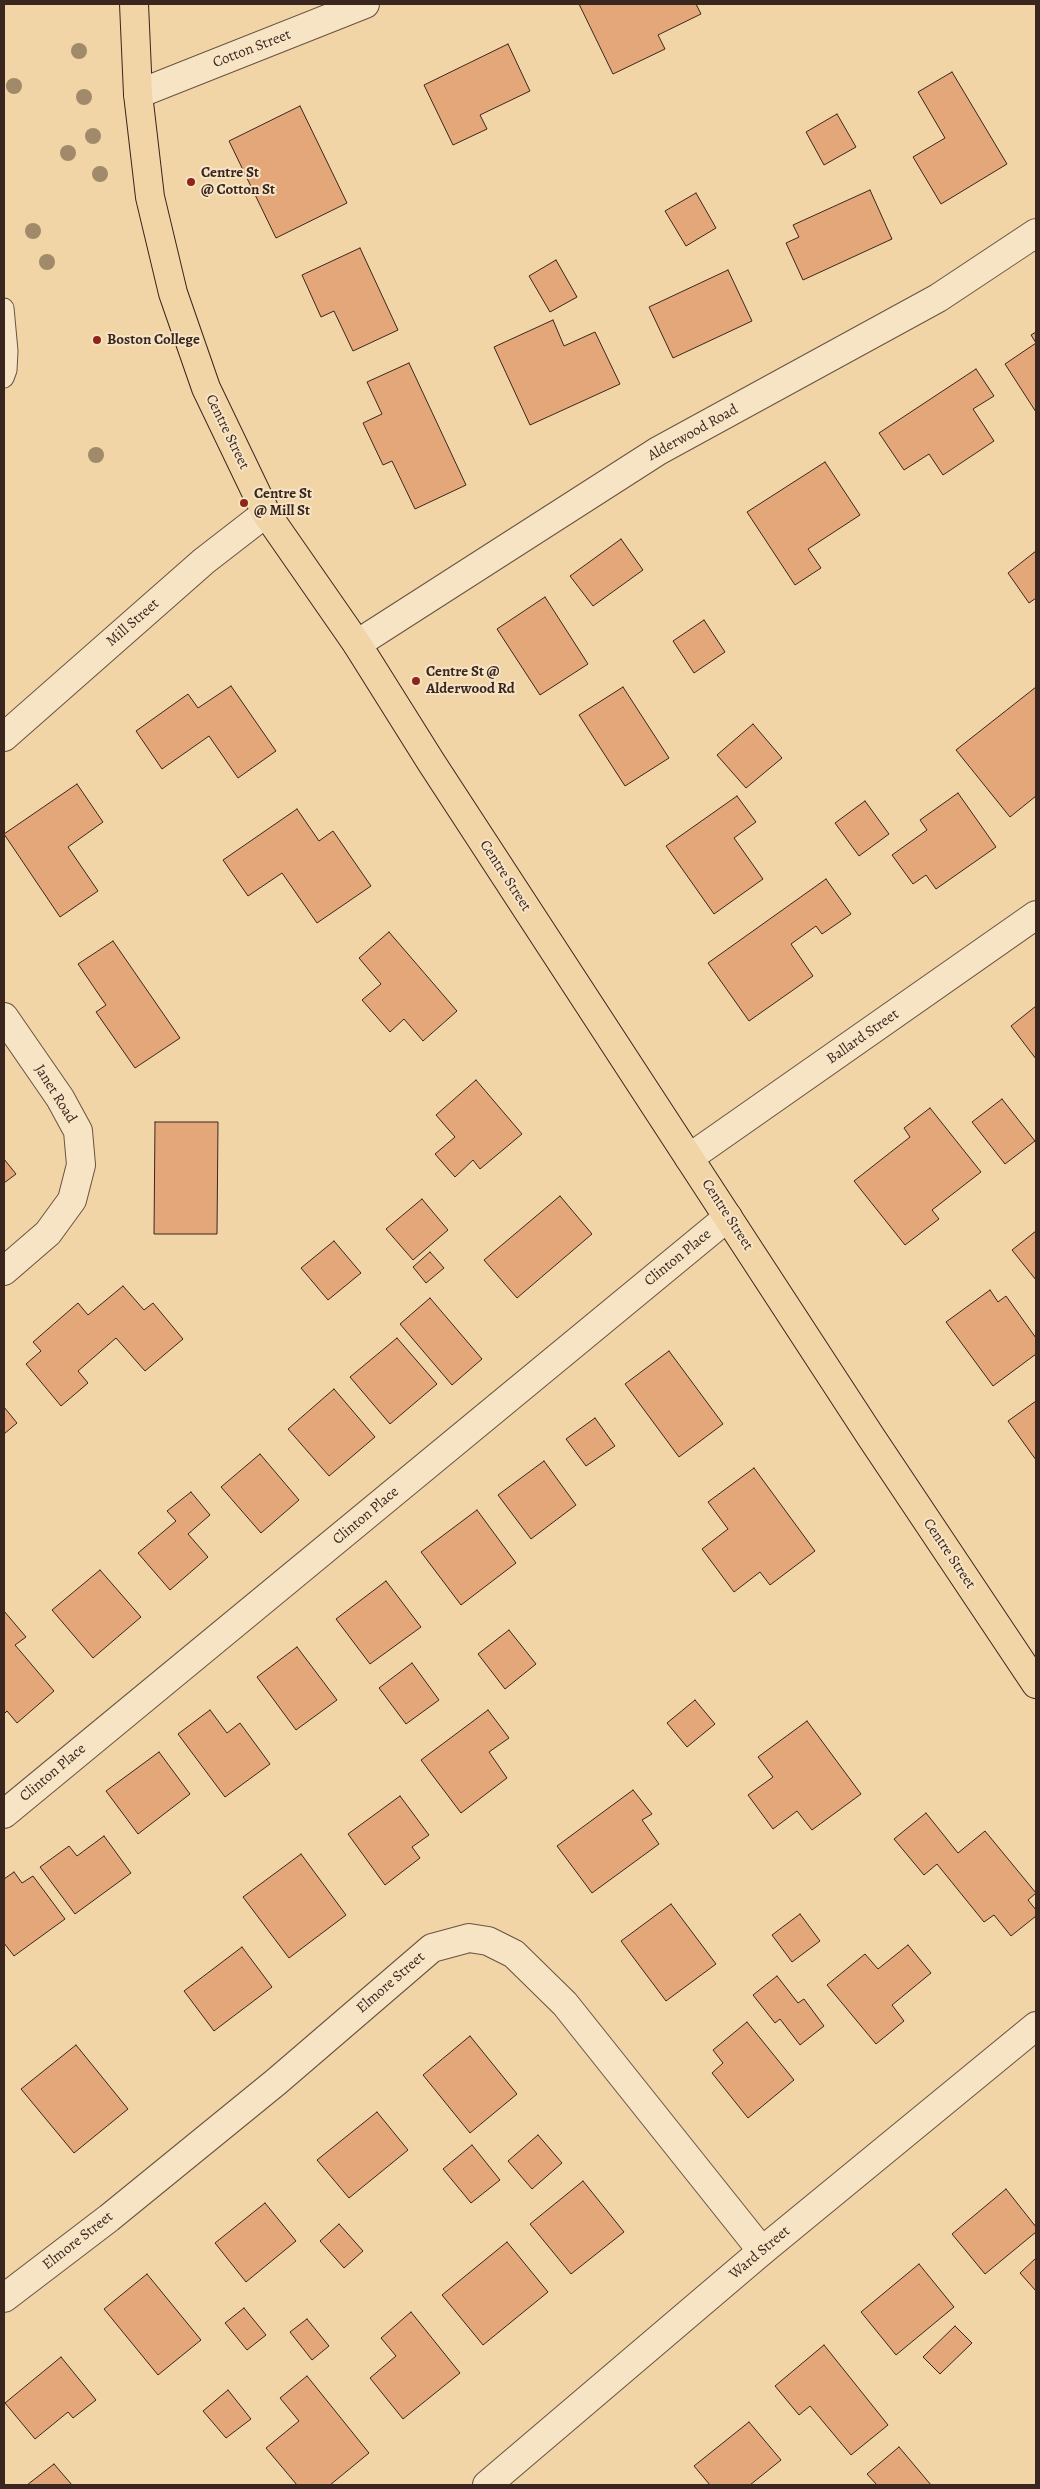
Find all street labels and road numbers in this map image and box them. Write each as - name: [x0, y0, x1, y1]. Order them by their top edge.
- street label: Cotton Street: [210, 26, 294, 72]
- street label: Centre Street: [201, 392, 253, 472]
- street label: Alderwood Road: [645, 401, 741, 465]
- street label: Mill Street: [103, 595, 163, 651]
- street label: Centre Street: [475, 837, 535, 915]
- street label: Ballard Street: [824, 1006, 902, 1068]
- street label: Janet Road: [30, 1061, 80, 1127]
- street label: Centre Street: [697, 1176, 757, 1254]
- street label: Clinton Place: [641, 1226, 715, 1290]
- street label: Clinton Place: [329, 1483, 403, 1549]
- street label: Centre Street: [919, 1515, 979, 1593]
- street label: Clinton Place: [16, 1740, 90, 1806]
- street label: Elmore Street: [353, 1948, 429, 2018]
- street label: Elmore Street: [39, 2208, 117, 2274]
- street label: Ward Street: [726, 2223, 794, 2283]

